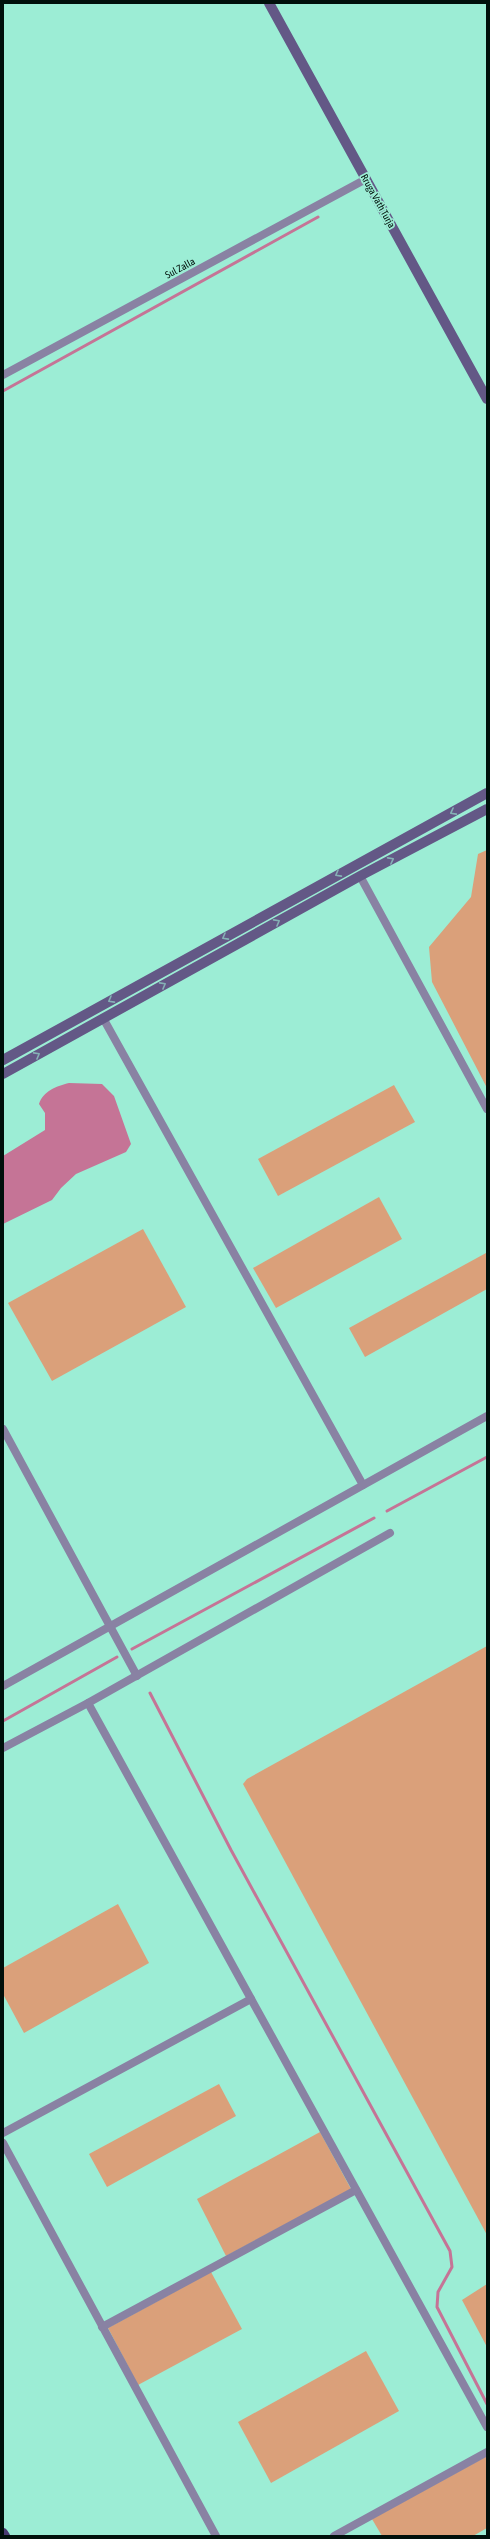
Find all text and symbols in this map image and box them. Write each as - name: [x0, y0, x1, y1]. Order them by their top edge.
- street label: Rruga Vath Turja: [359, 172, 397, 230]
- street label: Sul Zalla: [163, 255, 197, 280]
- one-way arrow: [450, 807, 457, 815]
- one-way arrow: [387, 857, 394, 865]
- one-way arrow: [335, 869, 343, 877]
- one-way arrow: [273, 920, 280, 927]
- one-way arrow: [222, 933, 229, 940]
- one-way arrow: [159, 982, 166, 990]
- one-way arrow: [108, 996, 115, 1003]
- one-way arrow: [33, 1052, 40, 1059]

